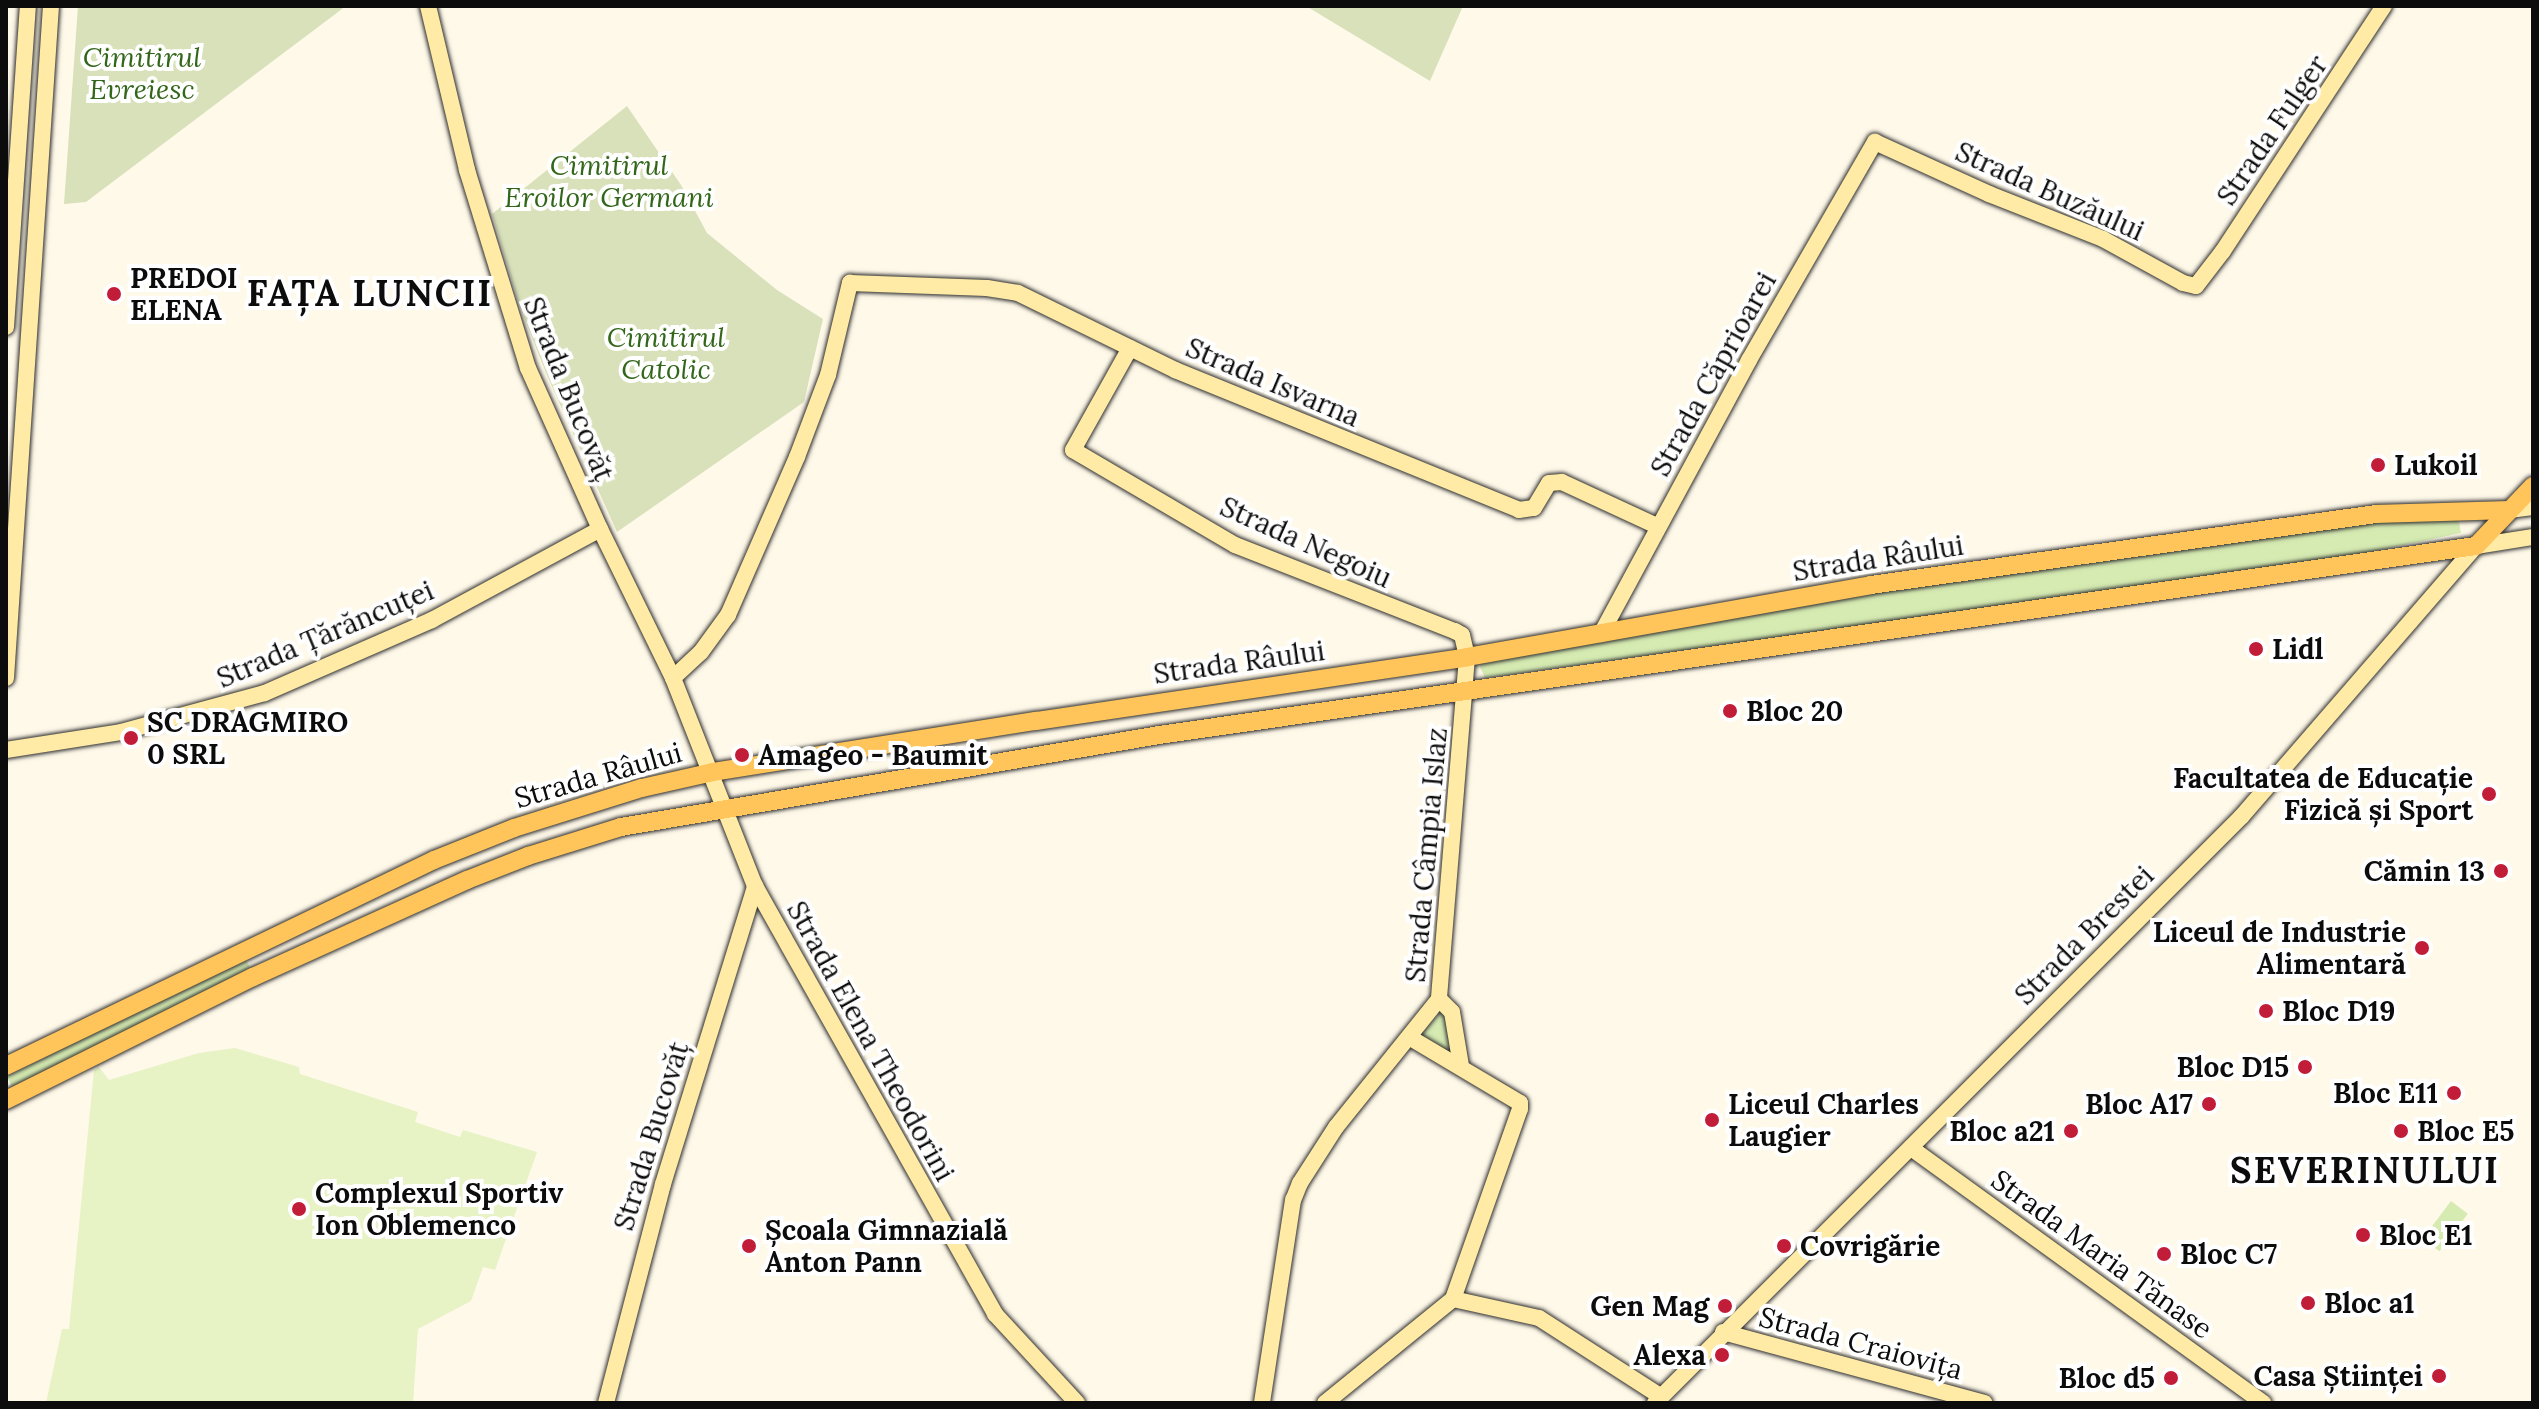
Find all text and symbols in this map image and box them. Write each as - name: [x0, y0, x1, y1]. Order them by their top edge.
- park label: Cimitirul Evreiesc: [83, 40, 201, 106]
- street label: Strada Fulger: [2210, 49, 2334, 211]
- street label: Strada Buzăului: [1950, 134, 2150, 248]
- park label: Cimitirul Eroilor Germani: [504, 148, 714, 214]
- place label: PREDOI ELENA: [130, 261, 238, 327]
- street label: Strada Căprioarei: [1643, 266, 1783, 482]
- district label: FAȚA LUNCII: [247, 272, 493, 316]
- marker: PREDOI ELENA: [105, 285, 123, 303]
- street label: Strada Bucovăț: [517, 292, 621, 486]
- park label: Cimitirul Catolic: [607, 320, 725, 386]
- street label: Strada Isvarna: [1181, 330, 1365, 434]
- place label: Lukoil: [2394, 448, 2478, 482]
- marker: Lukoil: [2369, 456, 2387, 474]
- street label: Strada Negoiu: [1215, 489, 1397, 595]
- street label: Strada Râului: [1790, 528, 1966, 588]
- street label: Strada Țărăncuței: [212, 573, 438, 695]
- place label: Lidl: [2272, 632, 2323, 666]
- street label: Strada Râului: [1151, 633, 1327, 691]
- marker: Lidl: [2247, 640, 2265, 658]
- place label: Bloc 20: [1746, 694, 1843, 728]
- marker: Bloc 20: [1721, 702, 1739, 720]
- place label: SC DRAGMIRO 0 SRL: [147, 705, 348, 771]
- street label: Strada Câmpia Islaz: [1398, 726, 1454, 984]
- marker: SC DRAGMIRO 0 SRL: [122, 729, 140, 747]
- street label: Strada Râului: [511, 735, 685, 815]
- place label: Amageo - Baumit: [758, 738, 988, 772]
- marker: Amageo - Baumit: [733, 746, 751, 764]
- place label: Facultatea de Educație Fizică și Sport: [2173, 761, 2473, 827]
- marker: Facultatea de Educație Fizică și Sport: [2480, 785, 2498, 803]
- place label: Cămin 13: [2364, 854, 2485, 888]
- street label: Strada Brestei: [2008, 859, 2160, 1011]
- marker: Cămin 13: [2492, 862, 2510, 880]
- street label: Strada Elena Theodorini: [780, 895, 962, 1187]
- place label: Liceul de Industrie Alimentară: [2153, 915, 2406, 981]
- marker: Liceul de Industrie Alimentară: [2413, 939, 2431, 957]
- place label: Bloc D19: [2282, 994, 2395, 1028]
- marker: Bloc D19: [2257, 1002, 2275, 1020]
- street label: Strada Bucovăț: [606, 1038, 696, 1234]
- place label: Bloc D15: [2177, 1050, 2289, 1084]
- marker: Bloc D15: [2296, 1058, 2314, 1076]
- place label: Bloc E11: [2333, 1076, 2438, 1110]
- marker: Bloc E11: [2445, 1084, 2463, 1102]
- place label: Liceul Charles Laugier: [1728, 1087, 1919, 1153]
- place label: Bloc A17: [2085, 1087, 2193, 1121]
- marker: Bloc A17: [2200, 1095, 2218, 1113]
- marker: Liceul Charles Laugier: [1703, 1111, 1721, 1129]
- place label: Bloc a21: [1949, 1114, 2055, 1148]
- place label: Bloc E5: [2417, 1114, 2514, 1148]
- marker: Bloc a21: [2062, 1122, 2080, 1140]
- marker: Bloc E5: [2392, 1122, 2410, 1140]
- district label: SEVERINULUI: [2230, 1149, 2500, 1193]
- street label: Strada Maria Tănase: [1985, 1163, 2219, 1345]
- place label: Complexul Sportiv Ion Oblemenco: [315, 1176, 563, 1242]
- marker: Complexul Sportiv Ion Oblemenco: [290, 1200, 308, 1218]
- place label: Școala Gimnazială Anton Pann: [765, 1213, 1008, 1279]
- place label: Bloc E1: [2379, 1218, 2473, 1252]
- marker: Bloc E1: [2354, 1226, 2372, 1244]
- place label: Covrigărie: [1800, 1229, 1940, 1263]
- marker: Școala Gimnazială Anton Pann: [740, 1237, 758, 1255]
- marker: Covrigărie: [1775, 1237, 1793, 1255]
- place label: Bloc C7: [2180, 1237, 2277, 1271]
- marker: Bloc C7: [2155, 1245, 2173, 1263]
- place label: Bloc a1: [2324, 1286, 2415, 1320]
- place label: Gen Mag: [1590, 1289, 1709, 1323]
- marker: Bloc a1: [2299, 1294, 2317, 1312]
- marker: Gen Mag: [1716, 1297, 1734, 1315]
- street label: Strada Craiovița: [1756, 1300, 1966, 1386]
- place label: Alexa: [1633, 1338, 1706, 1372]
- marker: Alexa: [1713, 1346, 1731, 1364]
- place label: Casa Științei: [2254, 1359, 2423, 1393]
- place label: Bloc d5: [2059, 1361, 2155, 1395]
- marker: Casa Științei: [2430, 1367, 2448, 1385]
- marker: Bloc d5: [2162, 1369, 2180, 1387]

